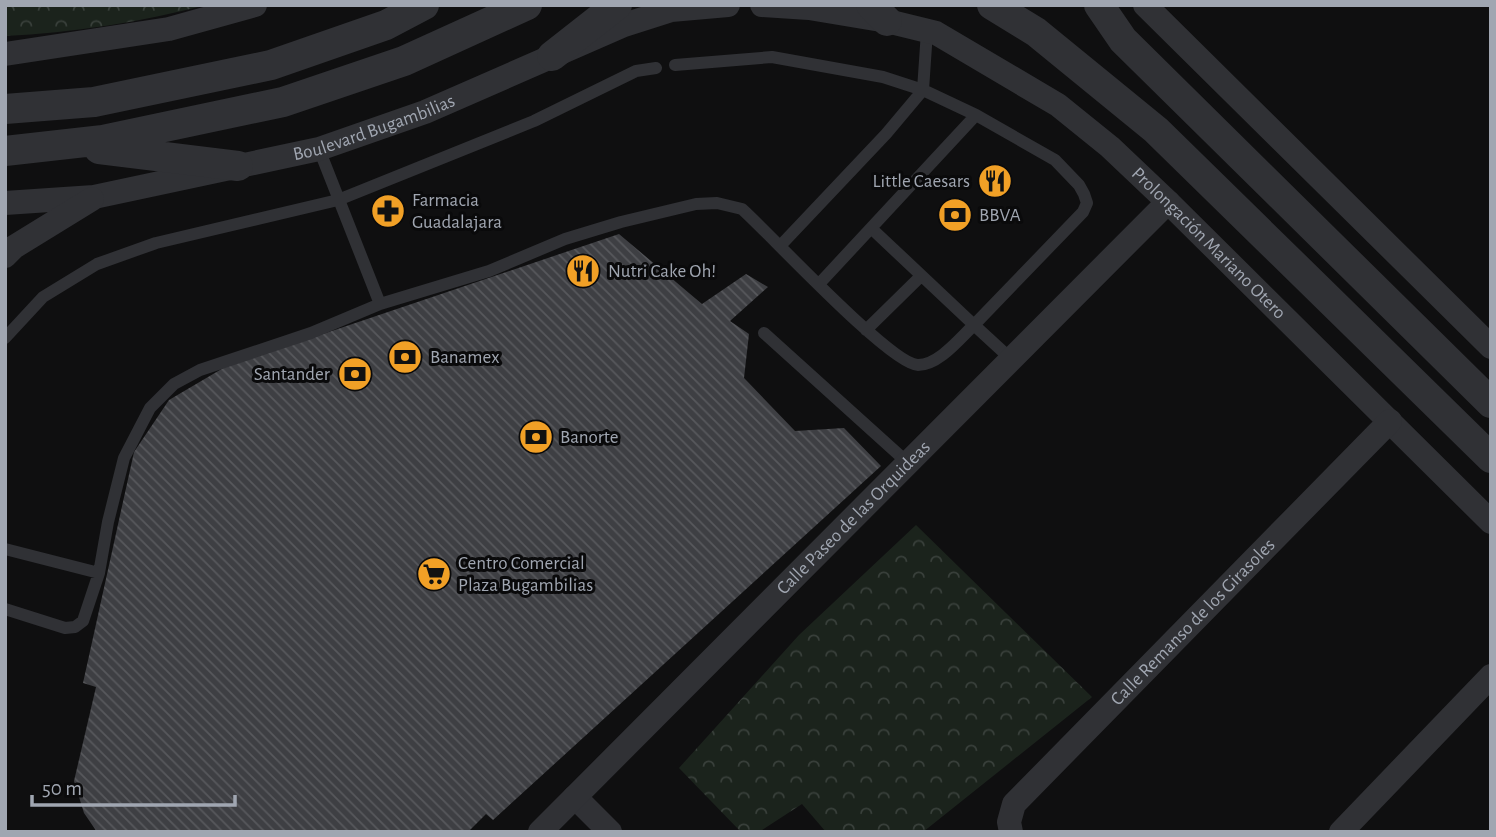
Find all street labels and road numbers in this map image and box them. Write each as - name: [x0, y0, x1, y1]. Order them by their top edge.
- street label: Boulevard Bugambilias: [291, 91, 458, 164]
- street label: Prolongación Mariano Otero: [1128, 164, 1290, 323]
- street label: Calle Paseo de las Orquideas: [773, 437, 934, 598]
- street label: Calle Remanso de los Girasoles: [1107, 535, 1278, 709]

